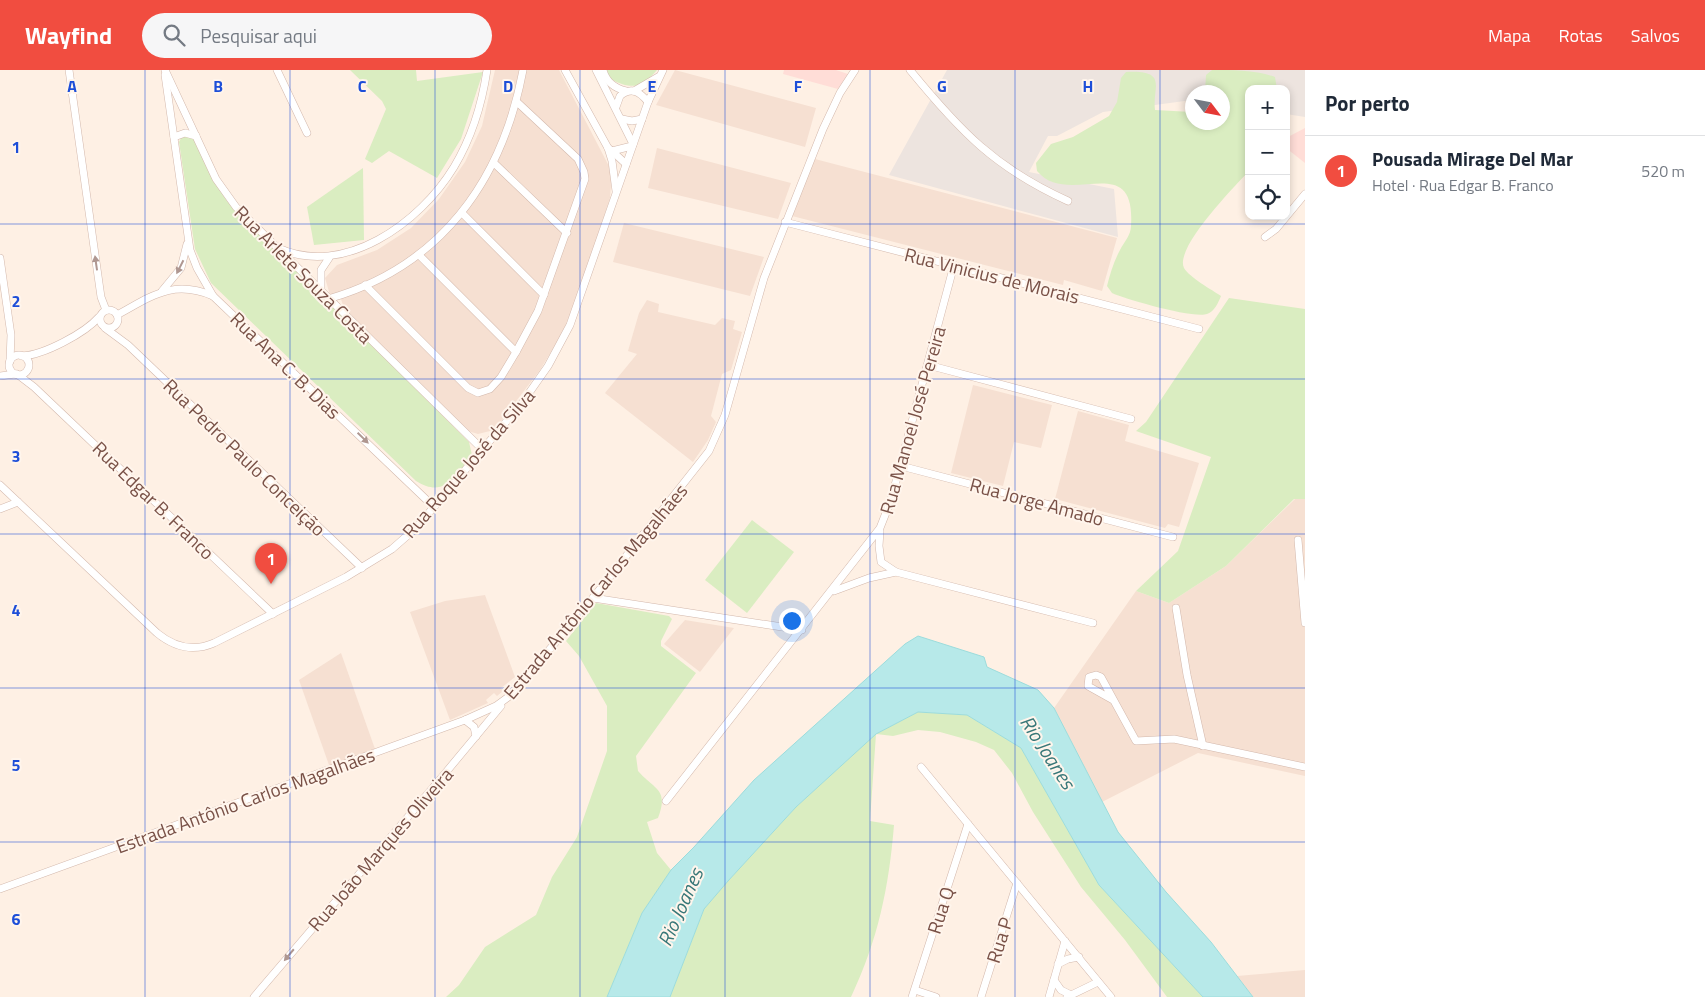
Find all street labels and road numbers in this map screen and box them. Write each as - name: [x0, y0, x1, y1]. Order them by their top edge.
- street label: Rua Arlete Souza Costa: [228, 198, 380, 350]
- street label: Rua Vinicius de Morais: [901, 239, 1083, 311]
- street label: Rua Ana C. B. Dias: [224, 305, 348, 426]
- street label: Rua Manoel José Pereira: [871, 322, 953, 517]
- street label: Rua Pedro Paulo Conceição: [157, 371, 333, 543]
- street label: Rua Roque José da Silva: [395, 381, 542, 544]
- street label: Rua Edgar B. Franco: [86, 434, 222, 566]
- street label: Rua Jorge Amado: [967, 469, 1107, 533]
- street label: Estrada Antônio Carlos Magalhães: [496, 477, 694, 705]
- street label: Estrada Antônio Carlos Magalhães: [111, 740, 379, 860]
- street label: Rua João Marques Oliveira: [300, 760, 460, 937]
- street label: Rua Q: [919, 883, 961, 937]
- street label: Rua P: [978, 913, 1020, 967]

